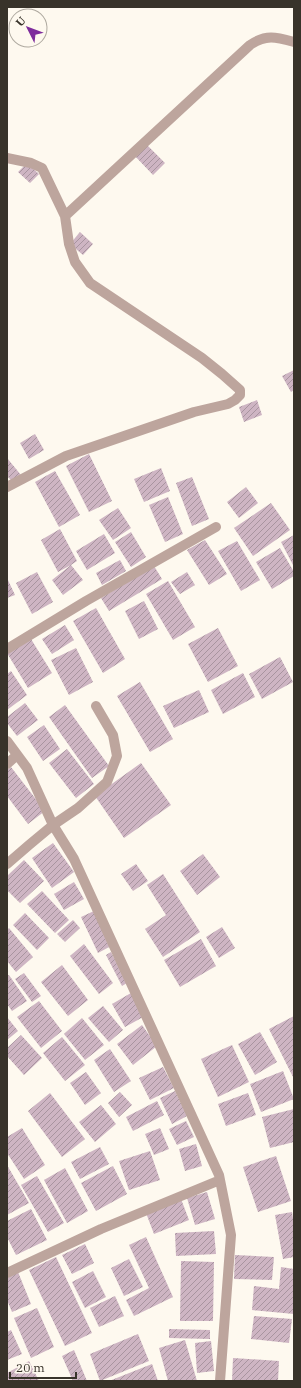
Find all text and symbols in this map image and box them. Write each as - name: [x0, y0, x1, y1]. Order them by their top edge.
- north arrow: [8, 8, 48, 48]
- text: U: [13, 13, 29, 29]
- scale bar: [10, 1354, 76, 1380]
- text: 20 m: [16, 1360, 45, 1375]

